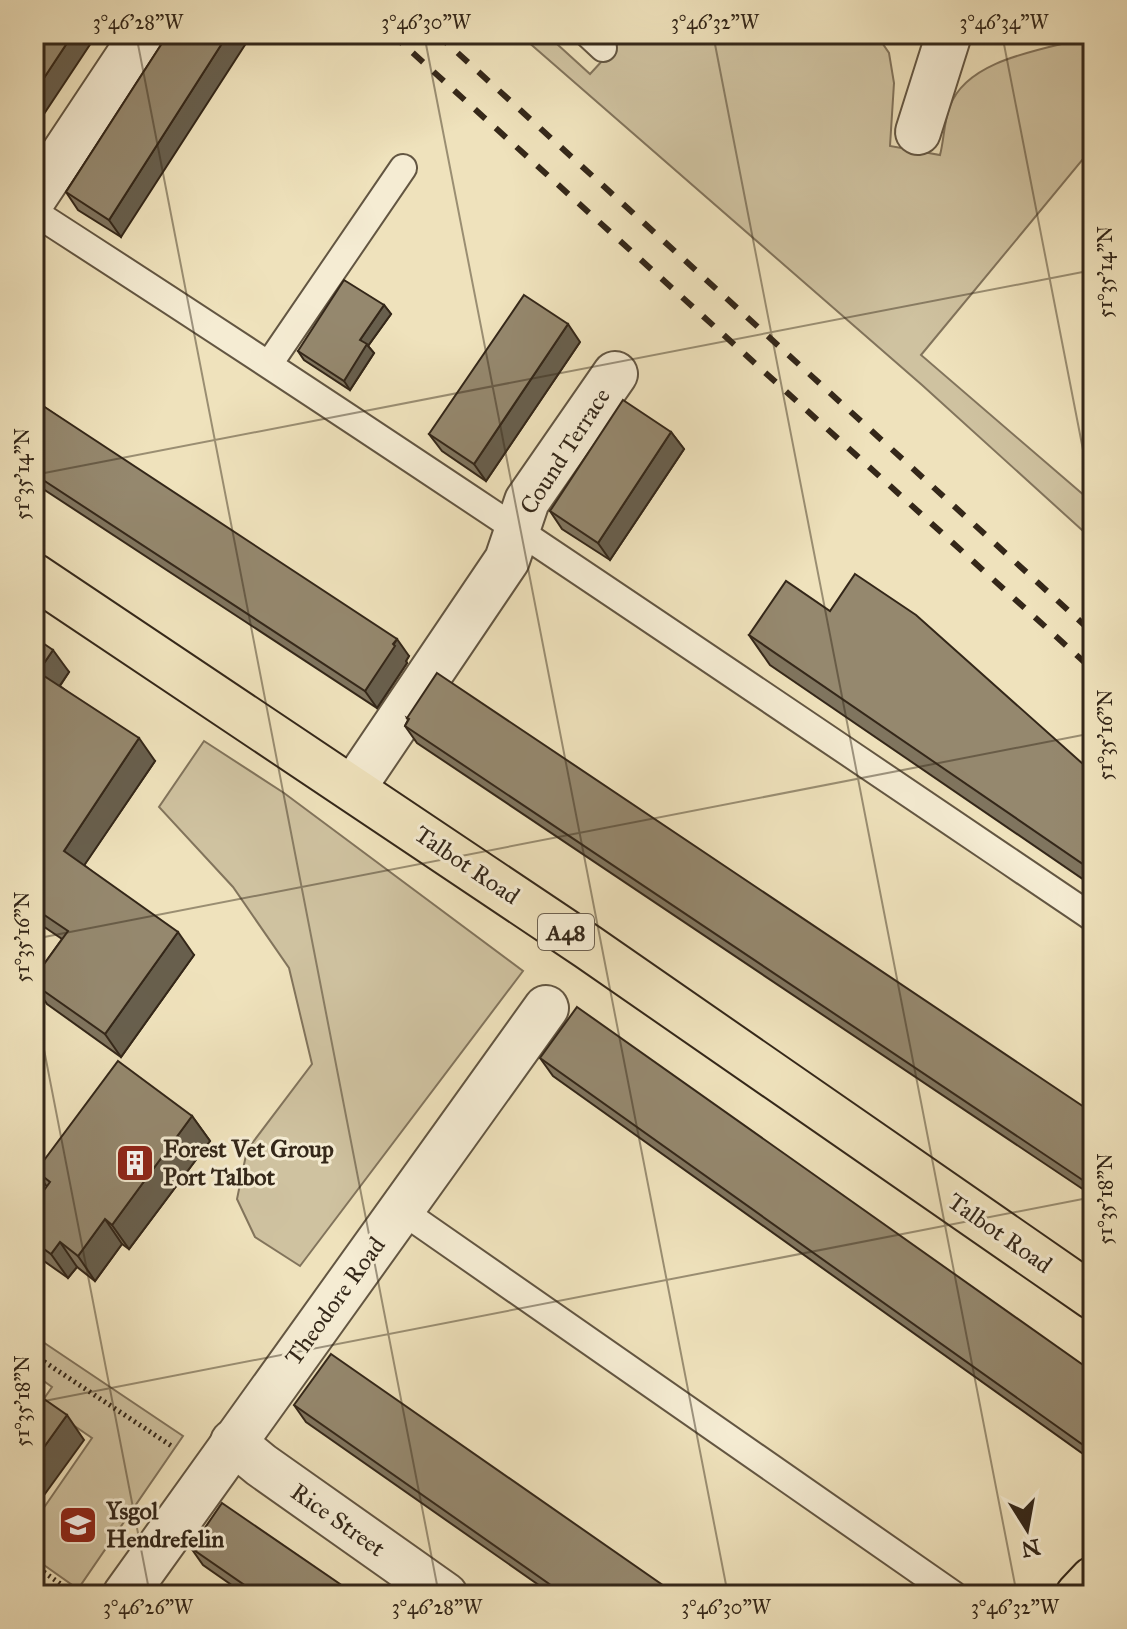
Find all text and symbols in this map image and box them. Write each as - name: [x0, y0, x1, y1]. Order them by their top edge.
- text: 3°46'28"W: [93, 10, 184, 34]
- text: 3°46'30"W: [381, 10, 472, 34]
- text: 3°46'32"W: [671, 10, 760, 34]
- text: 3°46'34"W: [959, 10, 1050, 34]
- text: 51°35'14"N: [1093, 226, 1117, 318]
- street label: Cound Terrace: [513, 382, 617, 520]
- text: 51°35'14"N: [10, 428, 34, 520]
- text: 51°35'16"N: [1093, 689, 1117, 781]
- street label: Talbot Road: [409, 819, 525, 911]
- text: 51°35'16"N: [10, 891, 34, 983]
- road number: A48: [538, 914, 594, 950]
- place label: Forest Vet Group Port Talbot: [163, 1134, 334, 1192]
- building icon: Forest Vet Group Port Talbot: [114, 1142, 156, 1184]
- text: 51°35'18"N: [1093, 1153, 1117, 1245]
- street label: Talbot Road: [942, 1186, 1058, 1280]
- street label: Theodore Road: [278, 1231, 392, 1371]
- text: 51°35'18"N: [10, 1355, 34, 1447]
- street label: Rice Street: [285, 1477, 391, 1564]
- north arrow: [987, 1489, 1067, 1569]
- place label: Ysgol Hendrefelin: [105, 1496, 224, 1554]
- school or university icon: Ysgol Hendrefelin: [57, 1504, 99, 1546]
- text: N: [1019, 1533, 1042, 1563]
- text: 3°46'26"W: [103, 1595, 194, 1619]
- text: 3°46'28"W: [392, 1595, 483, 1619]
- text: 3°46'30"W: [681, 1595, 772, 1619]
- text: 3°46'32"W: [971, 1595, 1060, 1619]

